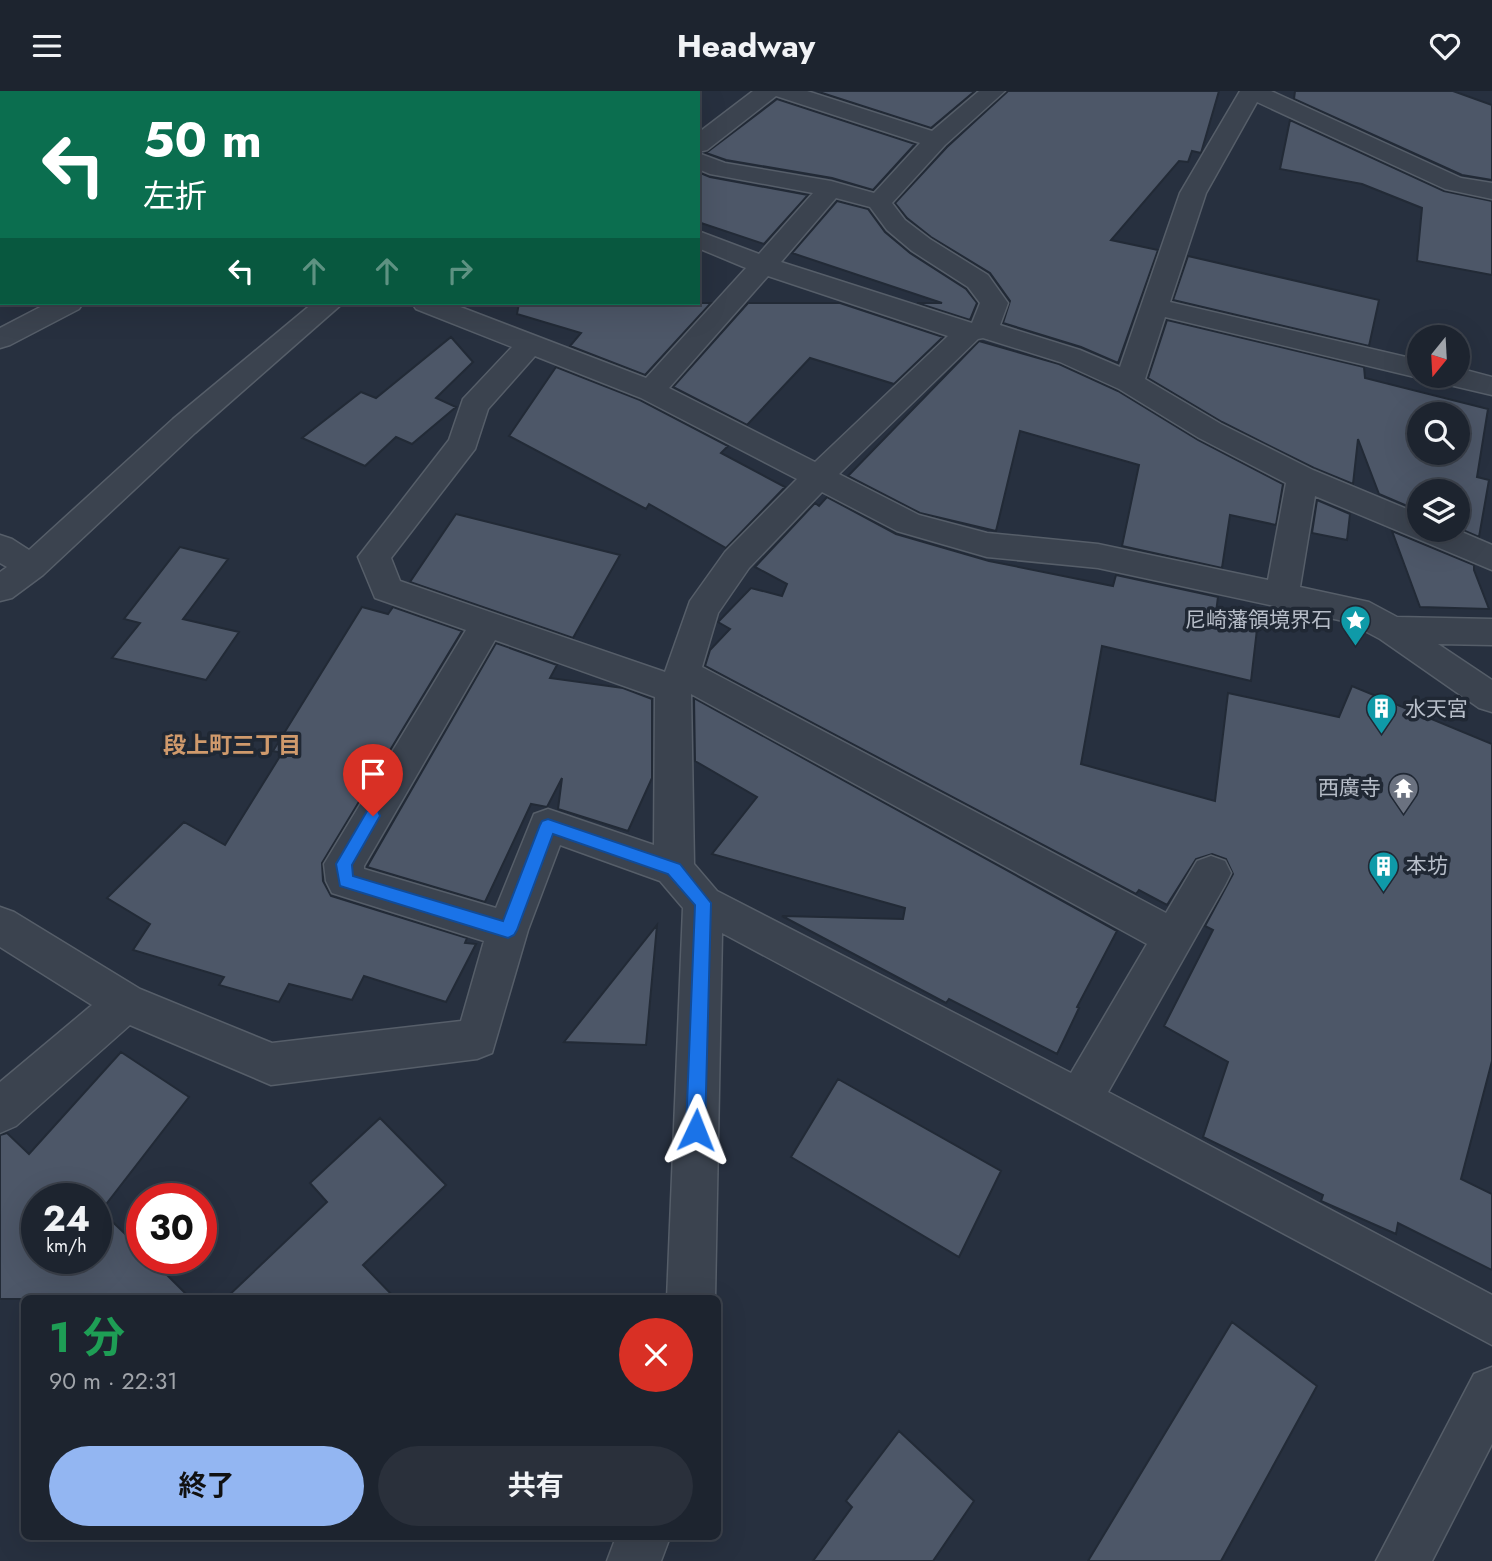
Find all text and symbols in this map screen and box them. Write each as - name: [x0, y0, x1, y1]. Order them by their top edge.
- text: Headway: [677, 23, 815, 69]
- icon: menu: [28, 27, 66, 65]
- icon: heart: [1426, 27, 1464, 65]
- text: 50 m: [143, 105, 262, 175]
- icon: left: [28, 119, 119, 210]
- text: 左折: [143, 173, 207, 219]
- icon: left: [222, 252, 260, 290]
- icon: ahead: [295, 252, 333, 290]
- icon: ahead: [368, 252, 406, 290]
- icon: right: [441, 252, 479, 290]
- north arrow: [1407, 325, 1470, 389]
- map controls: [1407, 325, 1470, 542]
- button: search: [1407, 402, 1470, 465]
- button: layers: [1407, 479, 1470, 542]
- place icon: 尼崎藩領境界石: [1338, 603, 1372, 647]
- place label: 尼崎藩領境界石: [1185, 605, 1332, 635]
- building icon: 水天宮: [1365, 692, 1399, 736]
- place label: 水天宮: [1405, 694, 1468, 724]
- district label: 段上町三丁目: [163, 728, 301, 762]
- pin: [343, 744, 403, 816]
- icon: arrive: [354, 755, 392, 793]
- temple icon: 西廣寺: [1387, 771, 1421, 815]
- place label: 西廣寺: [1318, 773, 1381, 803]
- building icon: 本坊: [1366, 849, 1400, 893]
- place label: 本坊: [1406, 851, 1448, 881]
- position arrow: [659, 1093, 733, 1167]
- speed limit sign: 30: [126, 1183, 217, 1274]
- text: 24: [43, 1194, 90, 1244]
- text: km/h: [46, 1233, 87, 1259]
- text: 1 分: [49, 1307, 125, 1368]
- button: close: [619, 1318, 693, 1392]
- text: 90 m · 22:31: [49, 1364, 178, 1398]
- button: 終了: [49, 1446, 364, 1526]
- button: 共有: [378, 1446, 693, 1526]

